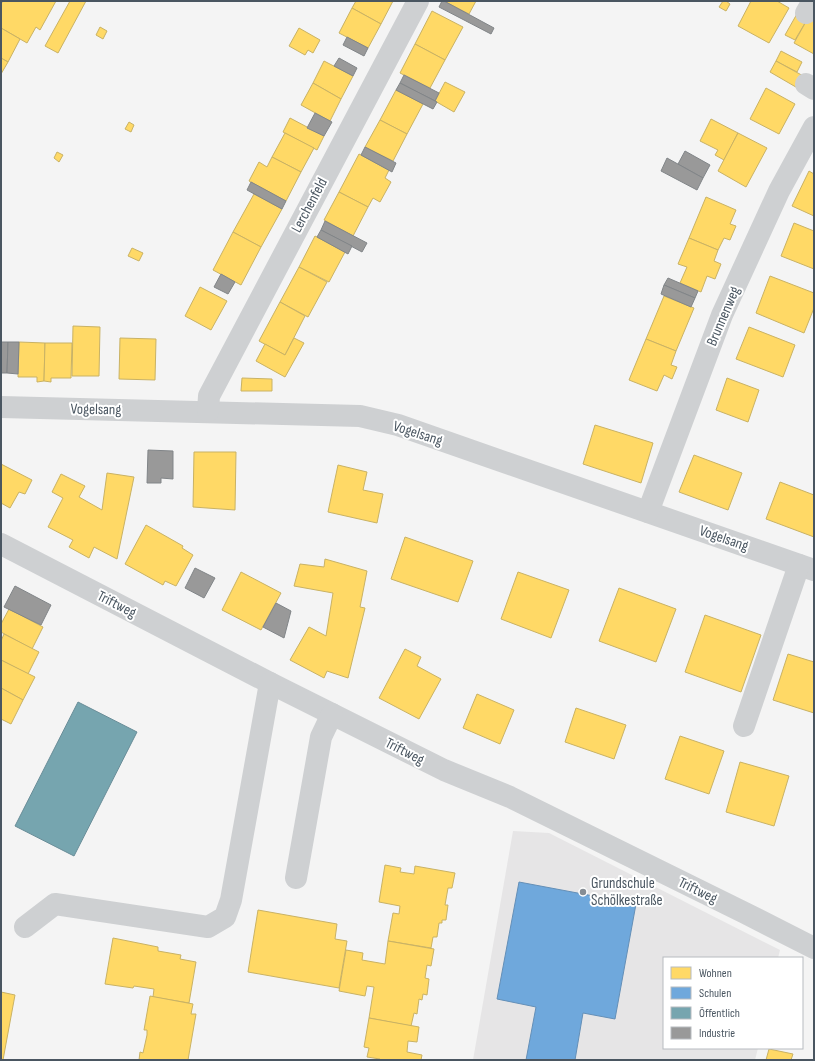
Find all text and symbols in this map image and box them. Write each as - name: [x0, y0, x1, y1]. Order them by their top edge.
- street label: Lerchenfeld: [287, 175, 332, 236]
- street label: Brunnenweg: [702, 284, 744, 349]
- street label: Vogelsang: [70, 400, 122, 419]
- street label: Vogelsang: [391, 417, 445, 450]
- street label: Vogelsang: [697, 521, 751, 556]
- street label: Triftweg: [94, 587, 140, 622]
- street label: Triftweg: [382, 734, 428, 769]
- street label: Triftweg: [675, 873, 721, 908]
- place label: Grundschule Schölkestraße: [591, 874, 663, 910]
- marker: Grundschule Schölkestraße: [578, 887, 588, 897]
- legend: [663, 957, 803, 1049]
- text: Wohnen: [699, 966, 732, 981]
- text: Schulen: [699, 986, 731, 1001]
- text: Öffentlich: [699, 1006, 740, 1021]
- text: Industrie: [699, 1026, 735, 1041]

